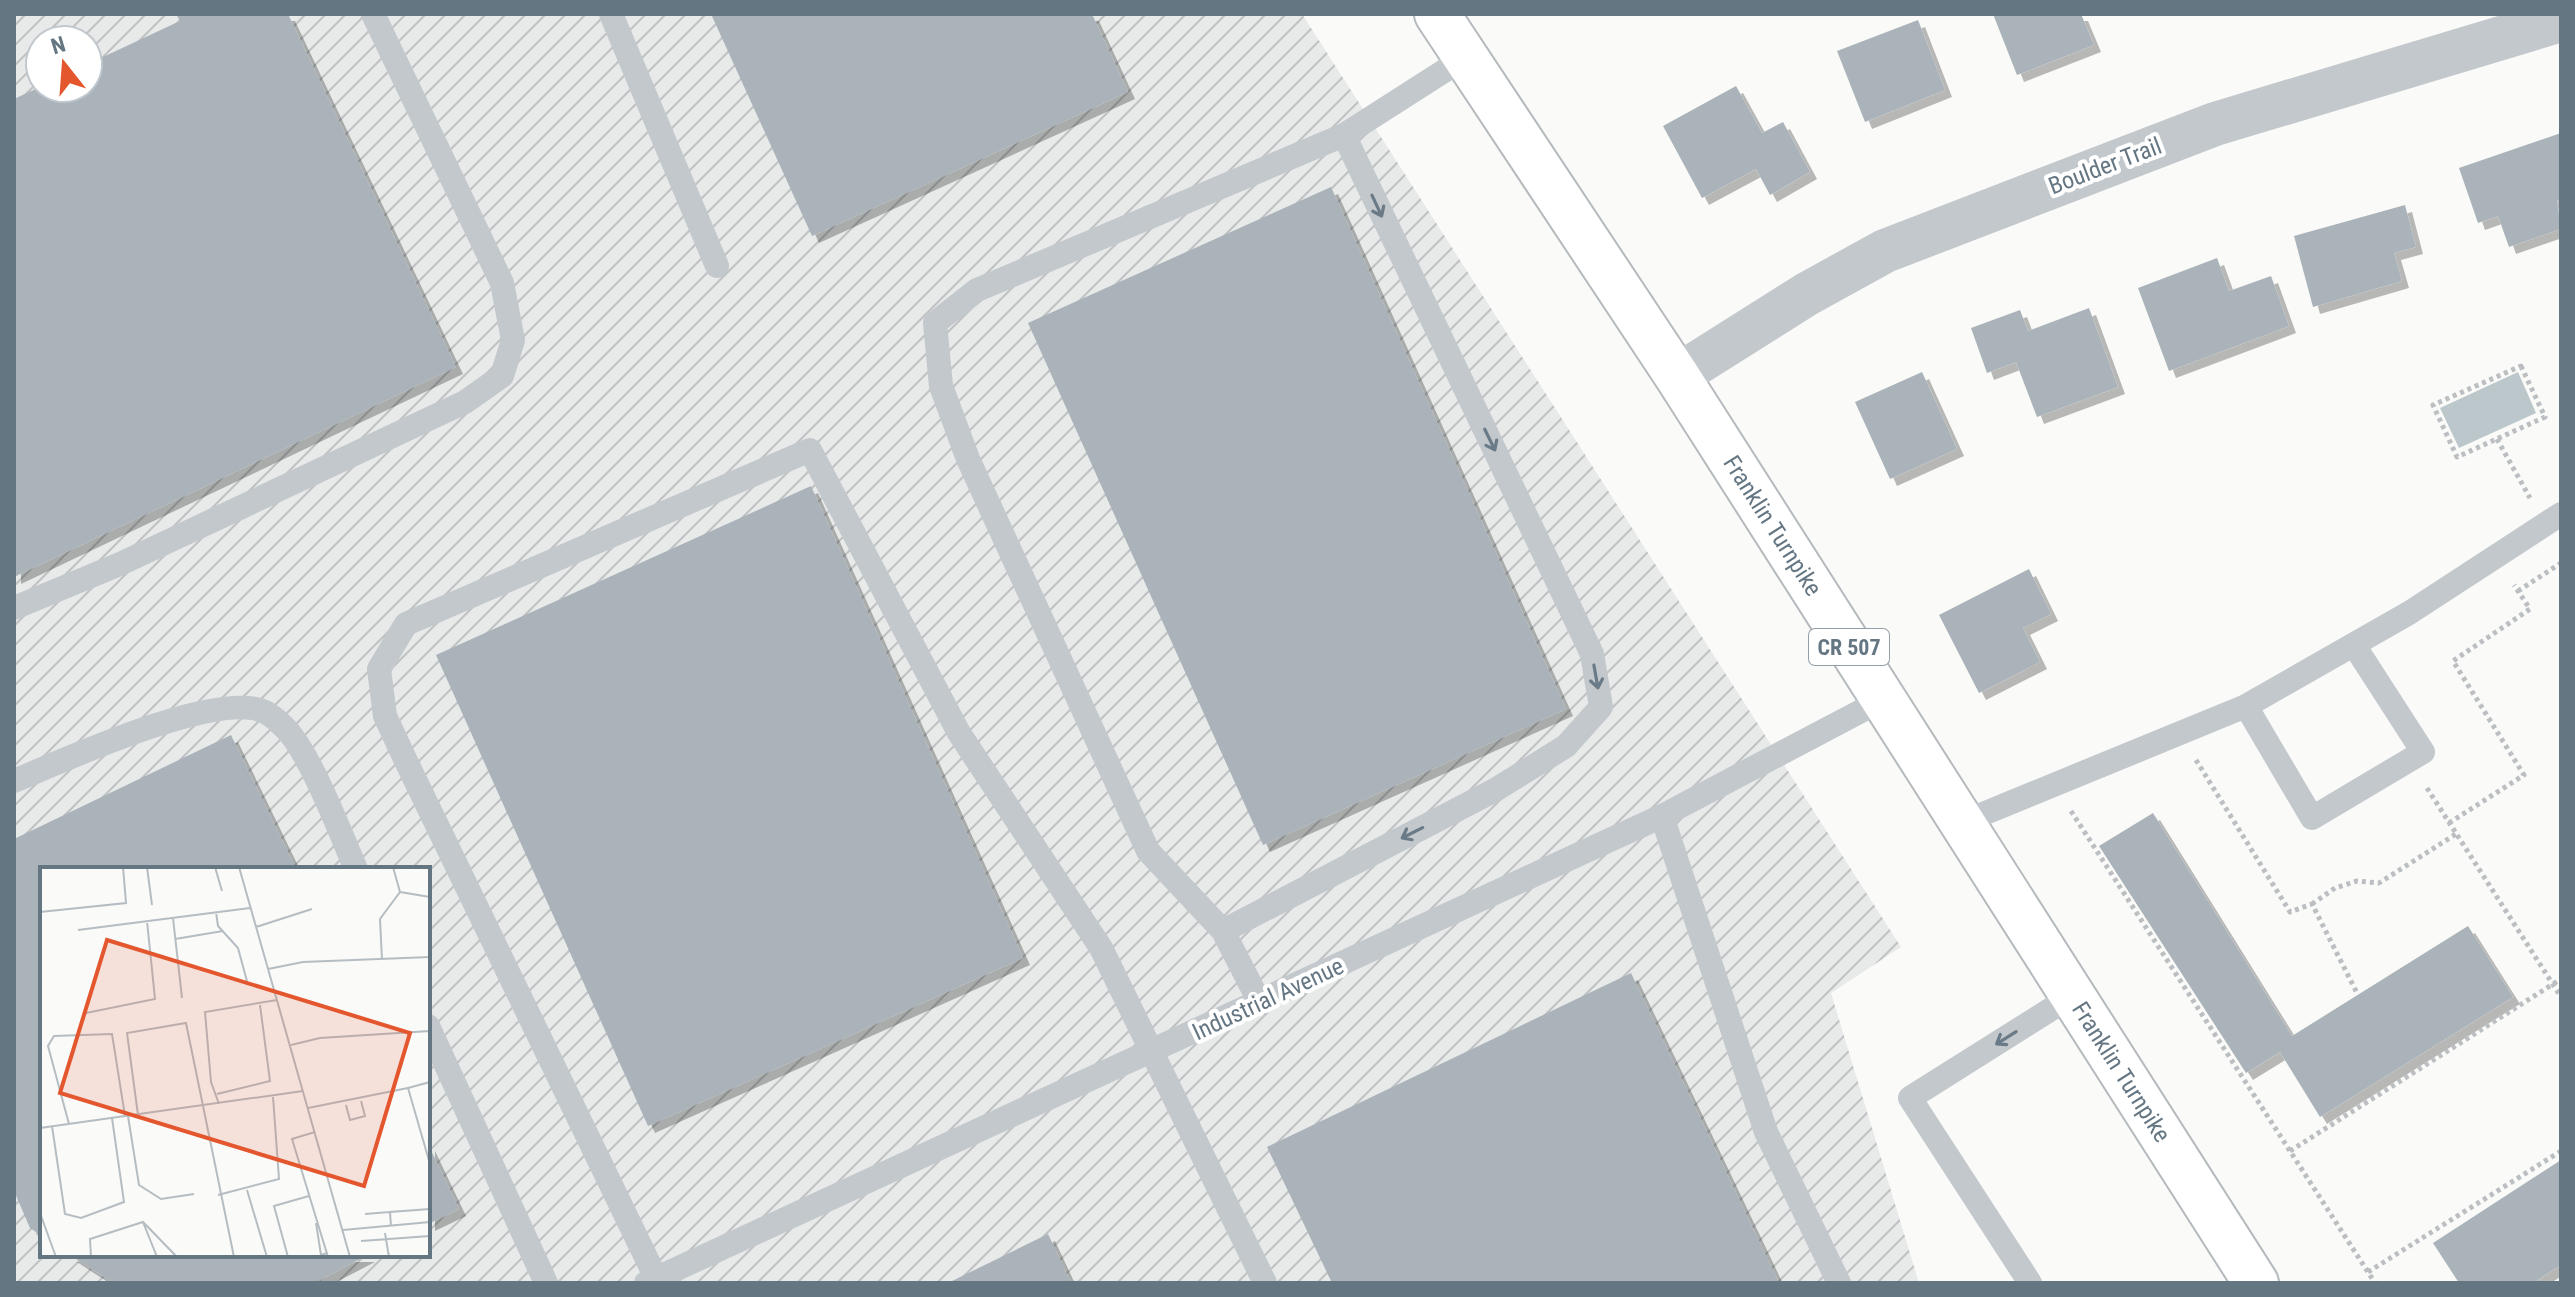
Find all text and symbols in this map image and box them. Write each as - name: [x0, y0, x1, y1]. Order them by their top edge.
- north arrow: [24, 24, 104, 104]
- text: N: [48, 31, 68, 59]
- street label: Boulder Trail: [2045, 132, 2165, 200]
- one-way arrow: [1370, 194, 1385, 218]
- one-way arrow: [1483, 428, 1498, 452]
- street label: Franklin Turnpike: [1718, 450, 1828, 601]
- road number: CR 507: [1809, 629, 1889, 665]
- one-way arrow: [1589, 664, 1604, 689]
- one-way arrow: [1400, 825, 1424, 841]
- inset map: [40, 867, 430, 1257]
- street label: Industrial Avenue: [1188, 952, 1348, 1046]
- street label: Franklin Turnpike: [2066, 997, 2176, 1147]
- one-way arrow: [1995, 1030, 2018, 1046]

